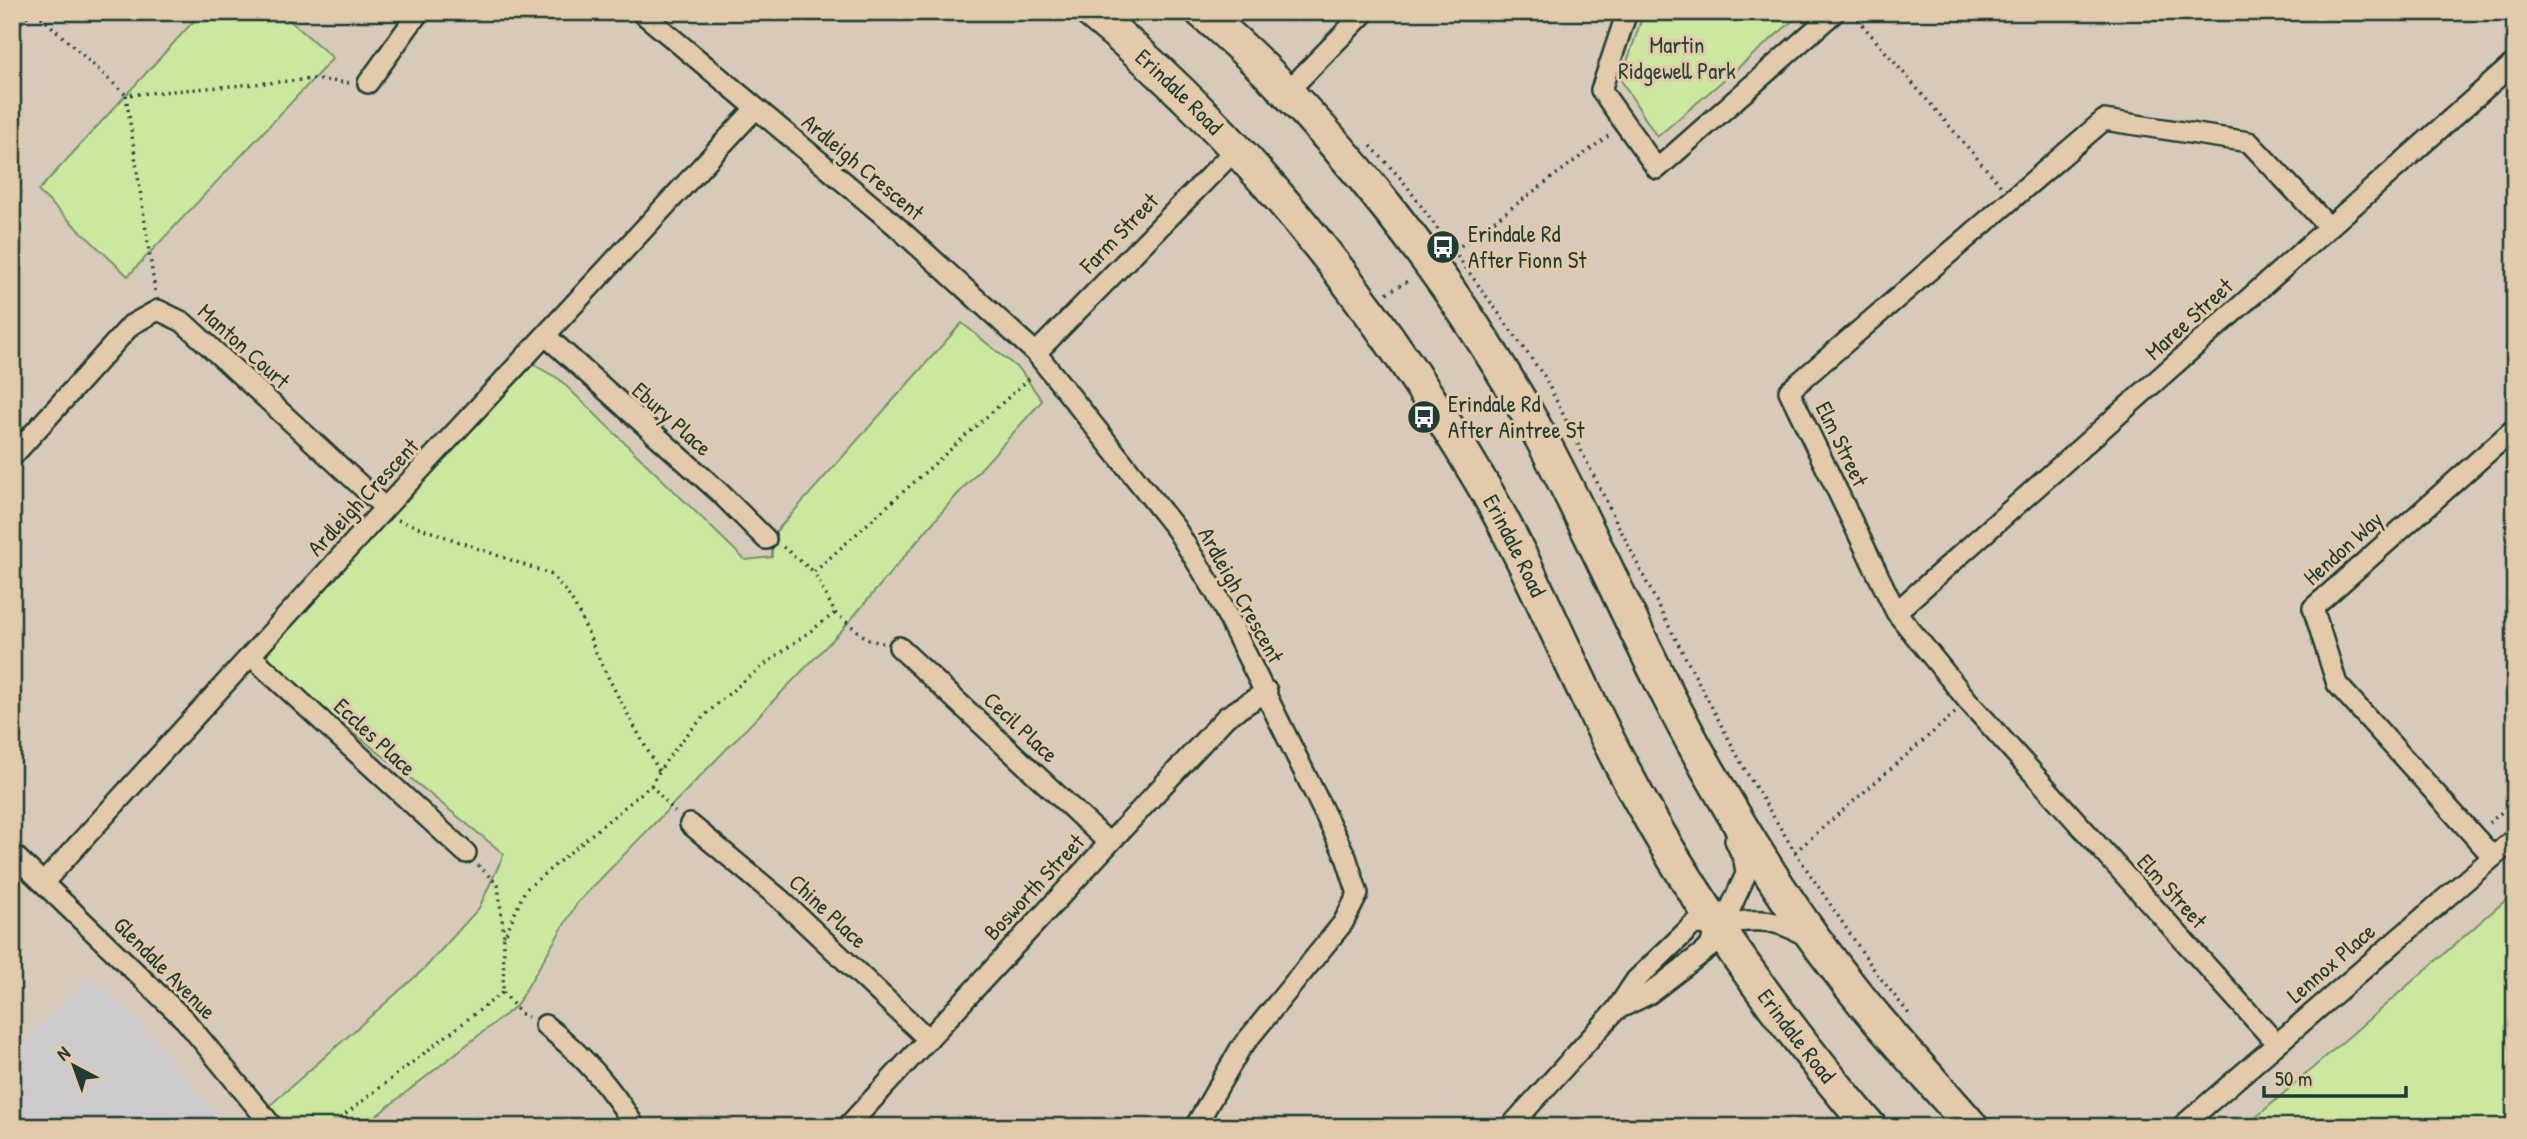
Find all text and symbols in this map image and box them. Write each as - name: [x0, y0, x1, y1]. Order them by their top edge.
- park label: Martin Ridgewell Park: [1618, 29, 1736, 86]
- street label: Erindale Road: [1129, 42, 1230, 141]
- street label: Ardleigh Crescent: [796, 106, 932, 228]
- street label: Farm Street: [1072, 185, 1166, 280]
- place label: Erindale Rd After Fionn St: [1468, 218, 1587, 275]
- bus stop icon: Erindale Rd After Fionn St: [1424, 228, 1462, 266]
- street label: Maree Street: [2138, 270, 2240, 367]
- street label: Manton Court: [192, 296, 298, 396]
- street label: Ebury Place: [626, 375, 719, 463]
- place label: Erindale Rd After Aintree St: [1448, 388, 1585, 445]
- street label: Elm Street: [1809, 396, 1877, 492]
- bus stop icon: Erindale Rd After Aintree St: [1405, 398, 1443, 436]
- street label: Ardleigh Crescent: [300, 430, 426, 562]
- street label: Erindale Road: [1476, 489, 1554, 602]
- street label: Hendon Way: [2296, 503, 2389, 592]
- street label: Ardleigh Crescent: [1191, 521, 1292, 669]
- street label: Cecil Place: [977, 684, 1065, 769]
- street label: Eccles Place: [328, 691, 423, 783]
- street label: Bosworth Street: [976, 826, 1092, 947]
- street label: Elm Street: [2130, 847, 2215, 936]
- street label: Chine Place: [782, 866, 874, 955]
- street label: Glendale Avenue: [107, 909, 224, 1026]
- street label: Lennox Place: [2280, 916, 2381, 1010]
- street label: Erindale Road: [1751, 982, 1843, 1089]
- north arrow: [38, 1030, 108, 1100]
- text: N: [51, 1040, 75, 1066]
- scale bar: [2264, 1055, 2406, 1099]
- text: 50 m: [2275, 1064, 2312, 1093]

